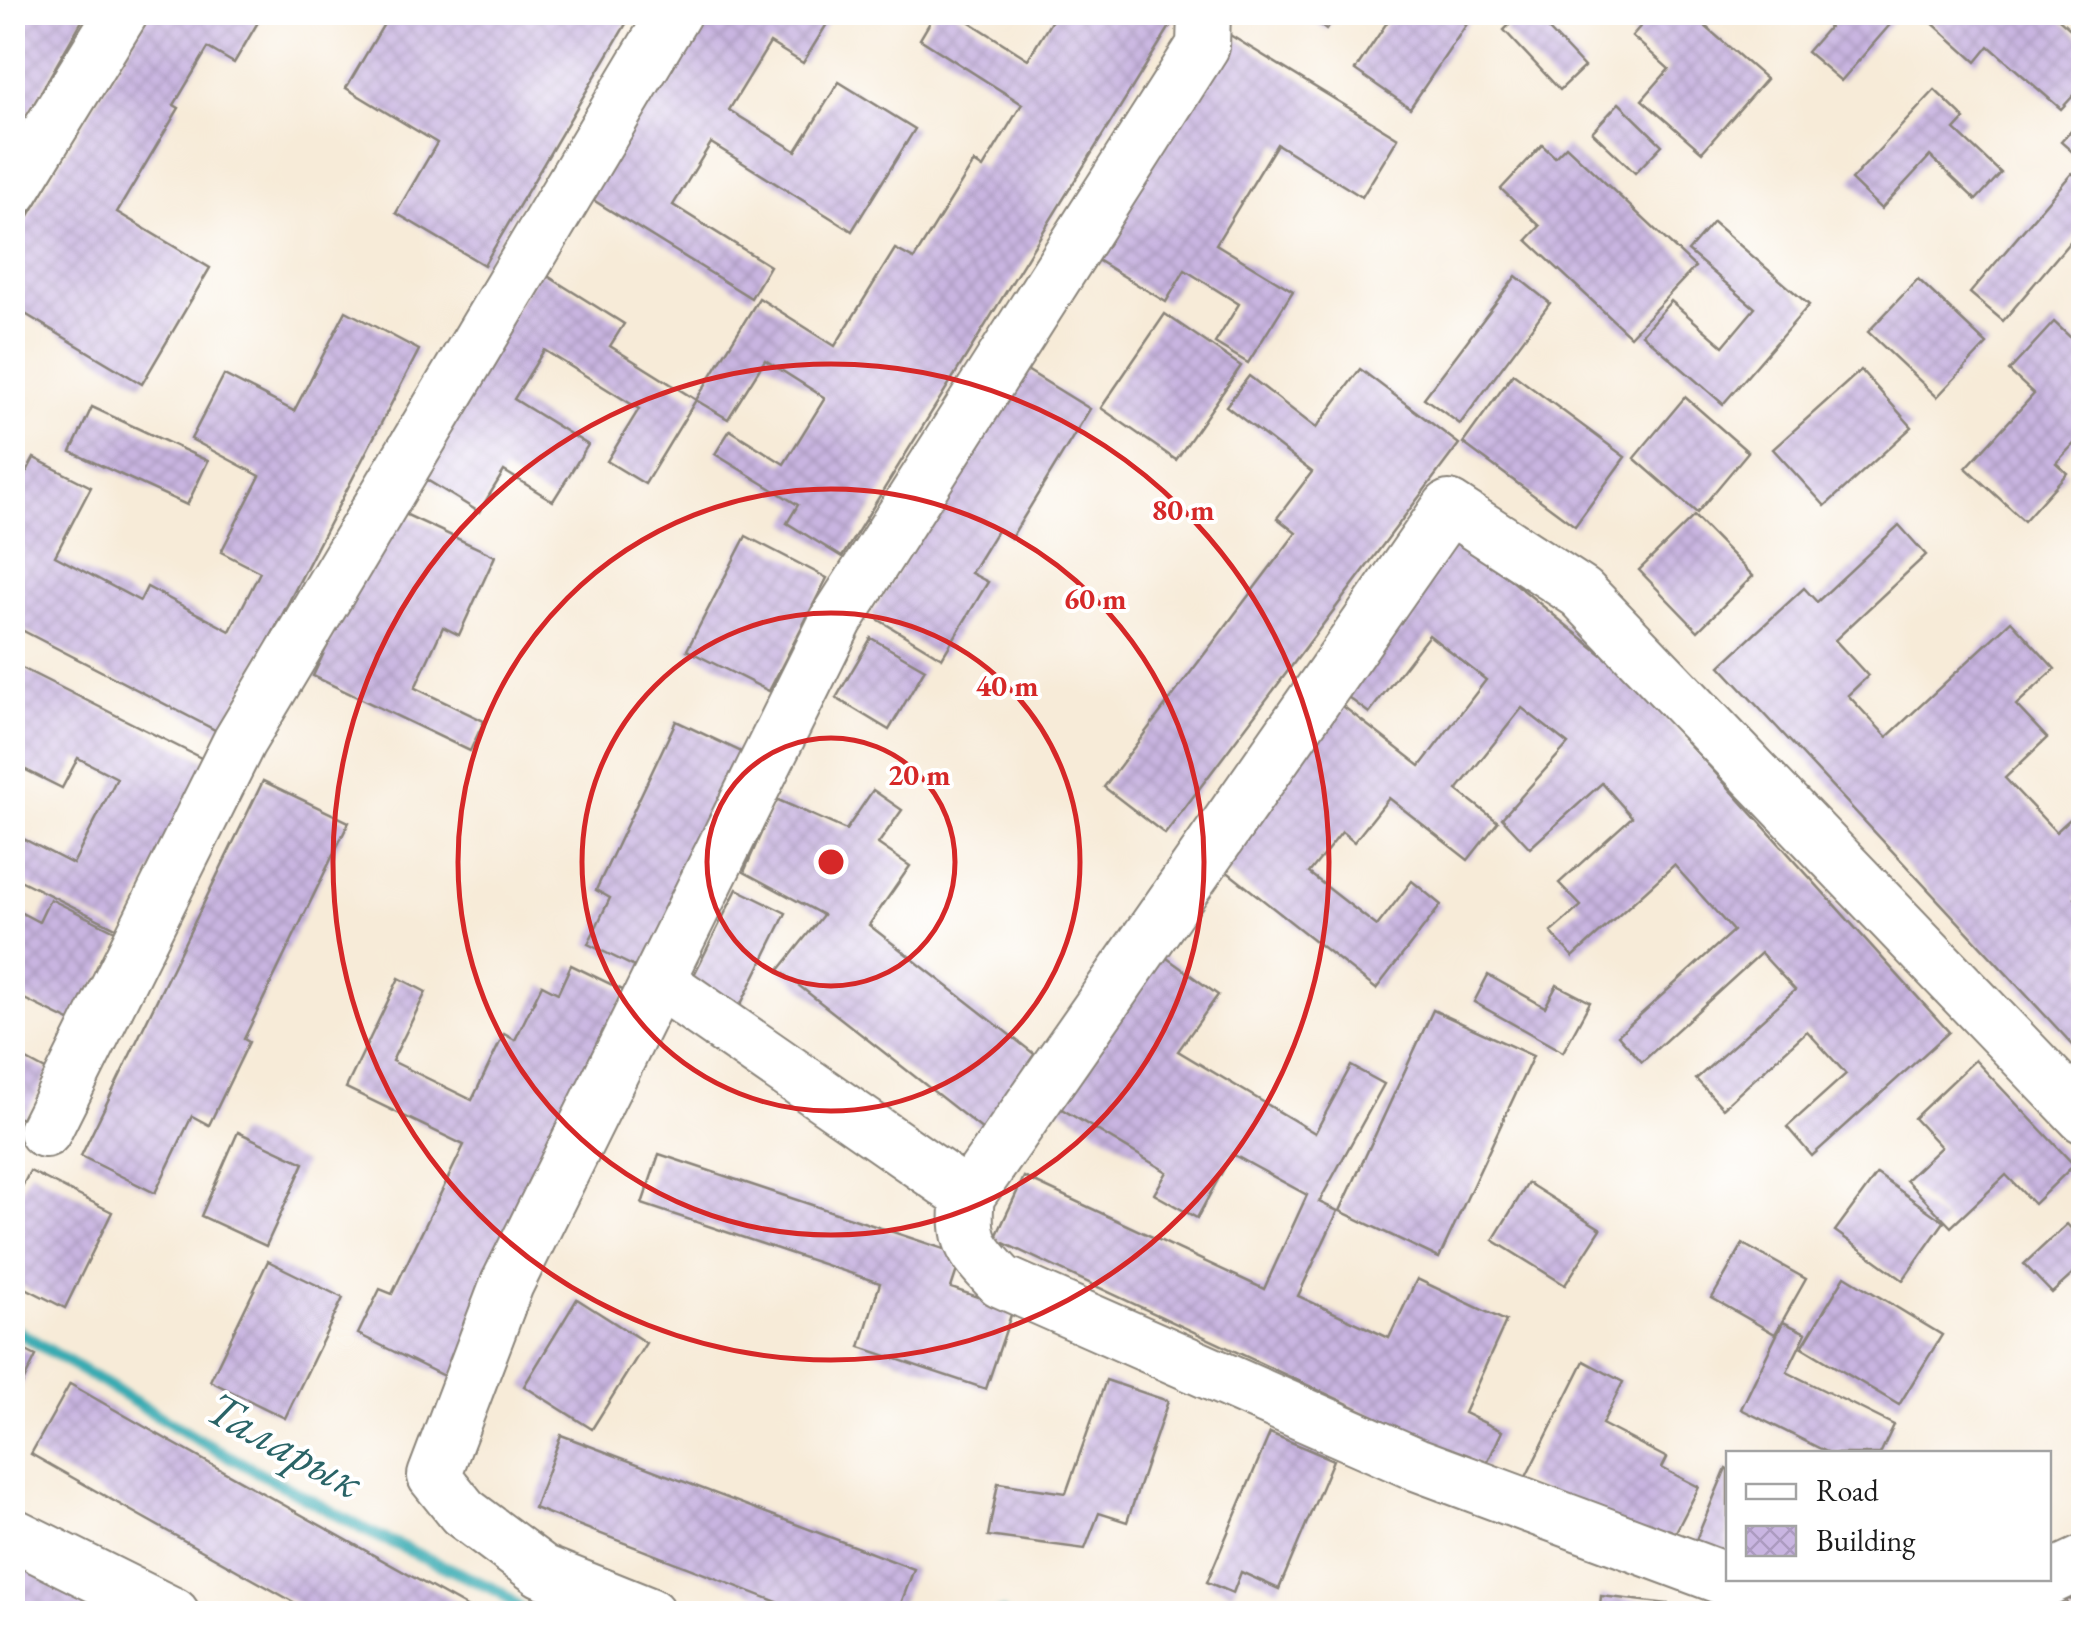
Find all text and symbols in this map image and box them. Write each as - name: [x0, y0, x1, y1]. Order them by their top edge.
- text: 80 m: [1151, 490, 1215, 529]
- text: 60 m: [1063, 579, 1127, 618]
- text: 40 m: [975, 666, 1039, 705]
- text: 20 m: [887, 755, 951, 794]
- centre of rings: [813, 844, 849, 880]
- water label: Таларык: [196, 1376, 375, 1513]
- legend: [1726, 1451, 2051, 1581]
- text: Road: [1816, 1471, 1880, 1510]
- text: Building: [1816, 1521, 1916, 1560]

